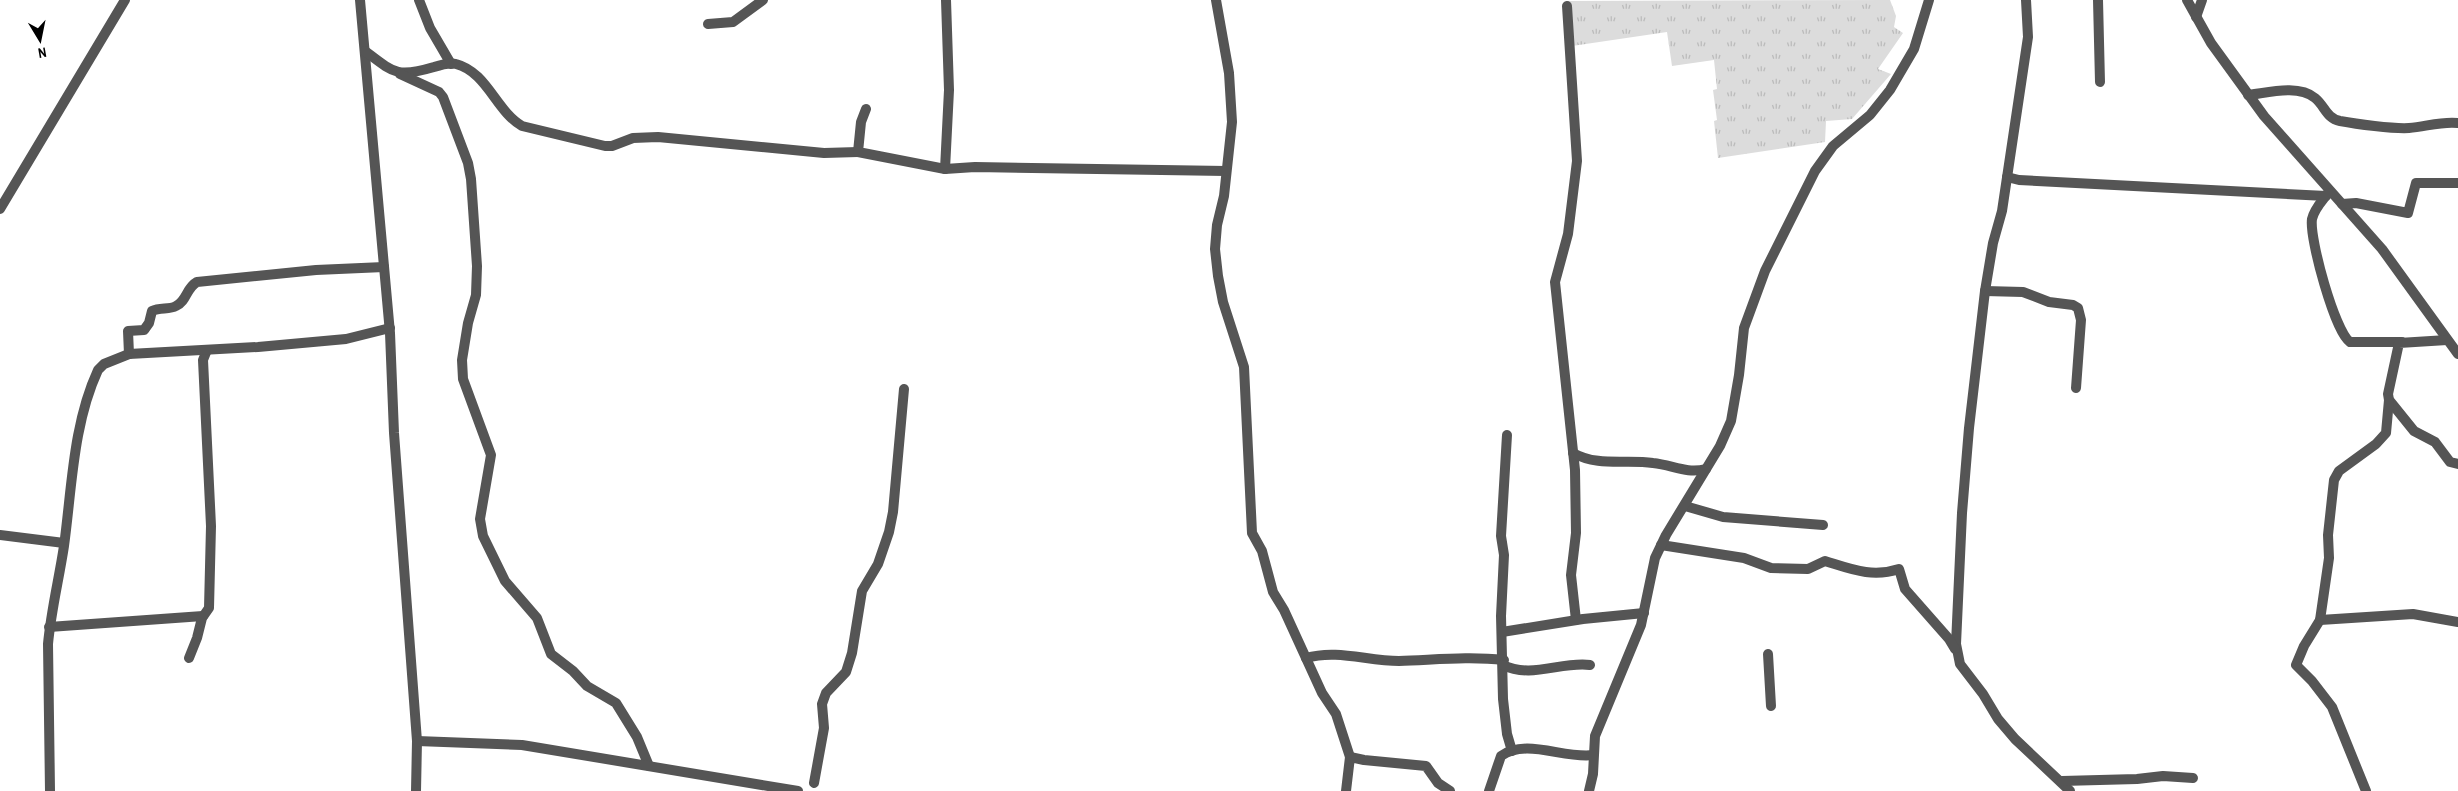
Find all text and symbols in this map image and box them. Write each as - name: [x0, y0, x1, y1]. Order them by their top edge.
- north arrow: [15, 15, 65, 65]
- text: N: [37, 43, 48, 62]

